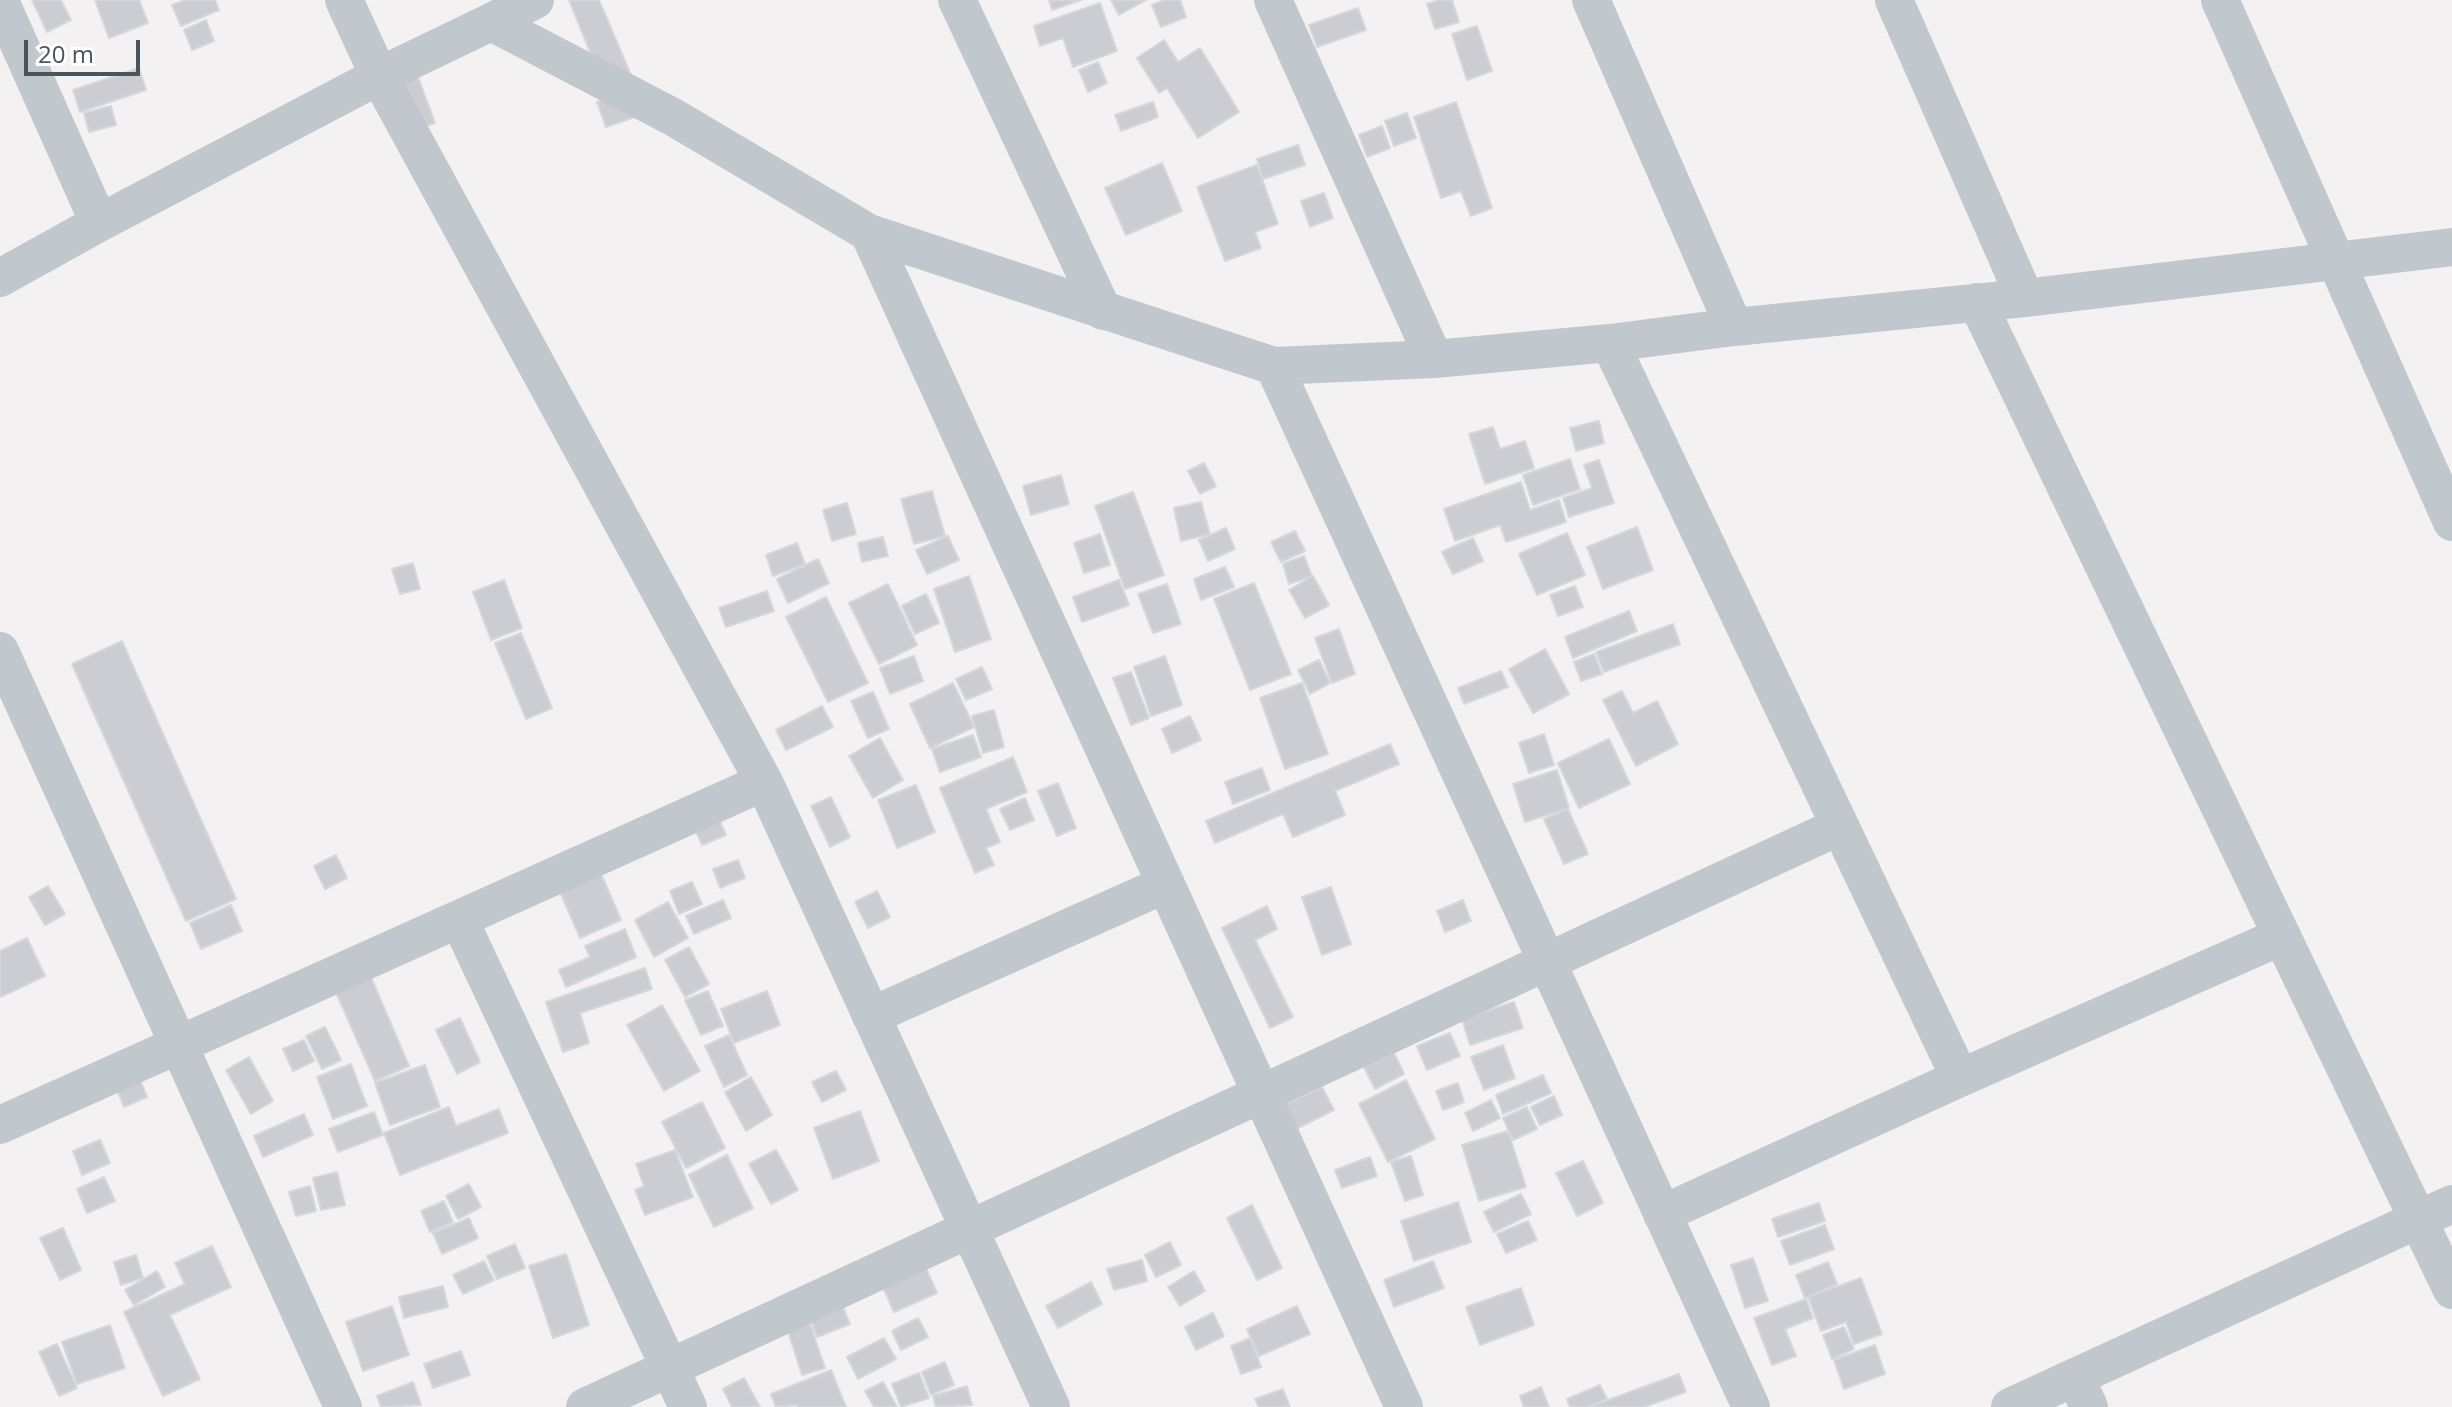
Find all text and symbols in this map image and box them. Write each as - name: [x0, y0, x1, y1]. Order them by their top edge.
- scale bar: [28, 24, 144, 74]
- text: 20 m: [38, 37, 94, 70]

